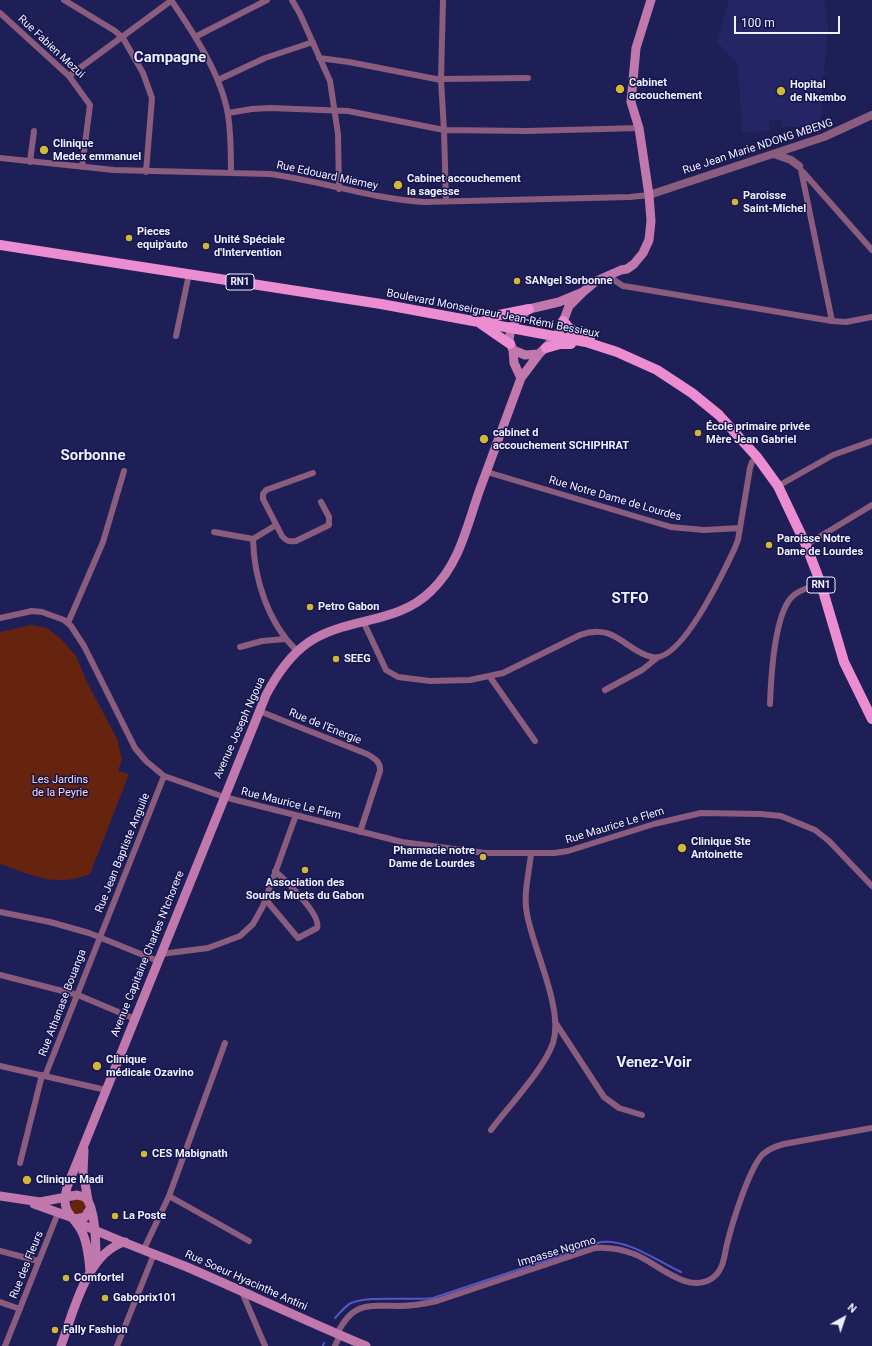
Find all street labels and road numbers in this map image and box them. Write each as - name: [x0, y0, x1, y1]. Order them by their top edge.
- street label: Rue Fabien Mezui: [15, 13, 87, 81]
- street label: Rue Jean Marie NDONG MBENG: [681, 116, 835, 178]
- street label: Rue Edouard Miemey: [275, 159, 379, 193]
- road number: RN1: [226, 274, 254, 290]
- street label: Boulevard Monseigneur Jean-Rémi Bessieux: [385, 287, 601, 341]
- street label: Rue Notre Dame de Lourdes: [547, 474, 683, 524]
- road number: RN1: [807, 577, 835, 593]
- street label: Avenue Joseph Ngoua: [212, 675, 268, 781]
- street label: Rue de l'Energie: [287, 706, 363, 748]
- street label: Rue Maurice Le Flem: [240, 785, 342, 823]
- street label: Rue Jean Baptiste Anguile: [93, 791, 153, 915]
- street label: Rue Maurice Le Flem: [564, 805, 666, 847]
- street label: Avenue Capitaine Charles N'tchorere: [109, 869, 187, 1039]
- street label: Rue Athanase Bouanga: [36, 947, 90, 1059]
- street label: Rue des Fleurs: [7, 1229, 47, 1301]
- street label: Impasse Ngomo: [516, 1234, 598, 1270]
- street label: Rue Soeur Hyacinthe Antini: [183, 1248, 309, 1314]

